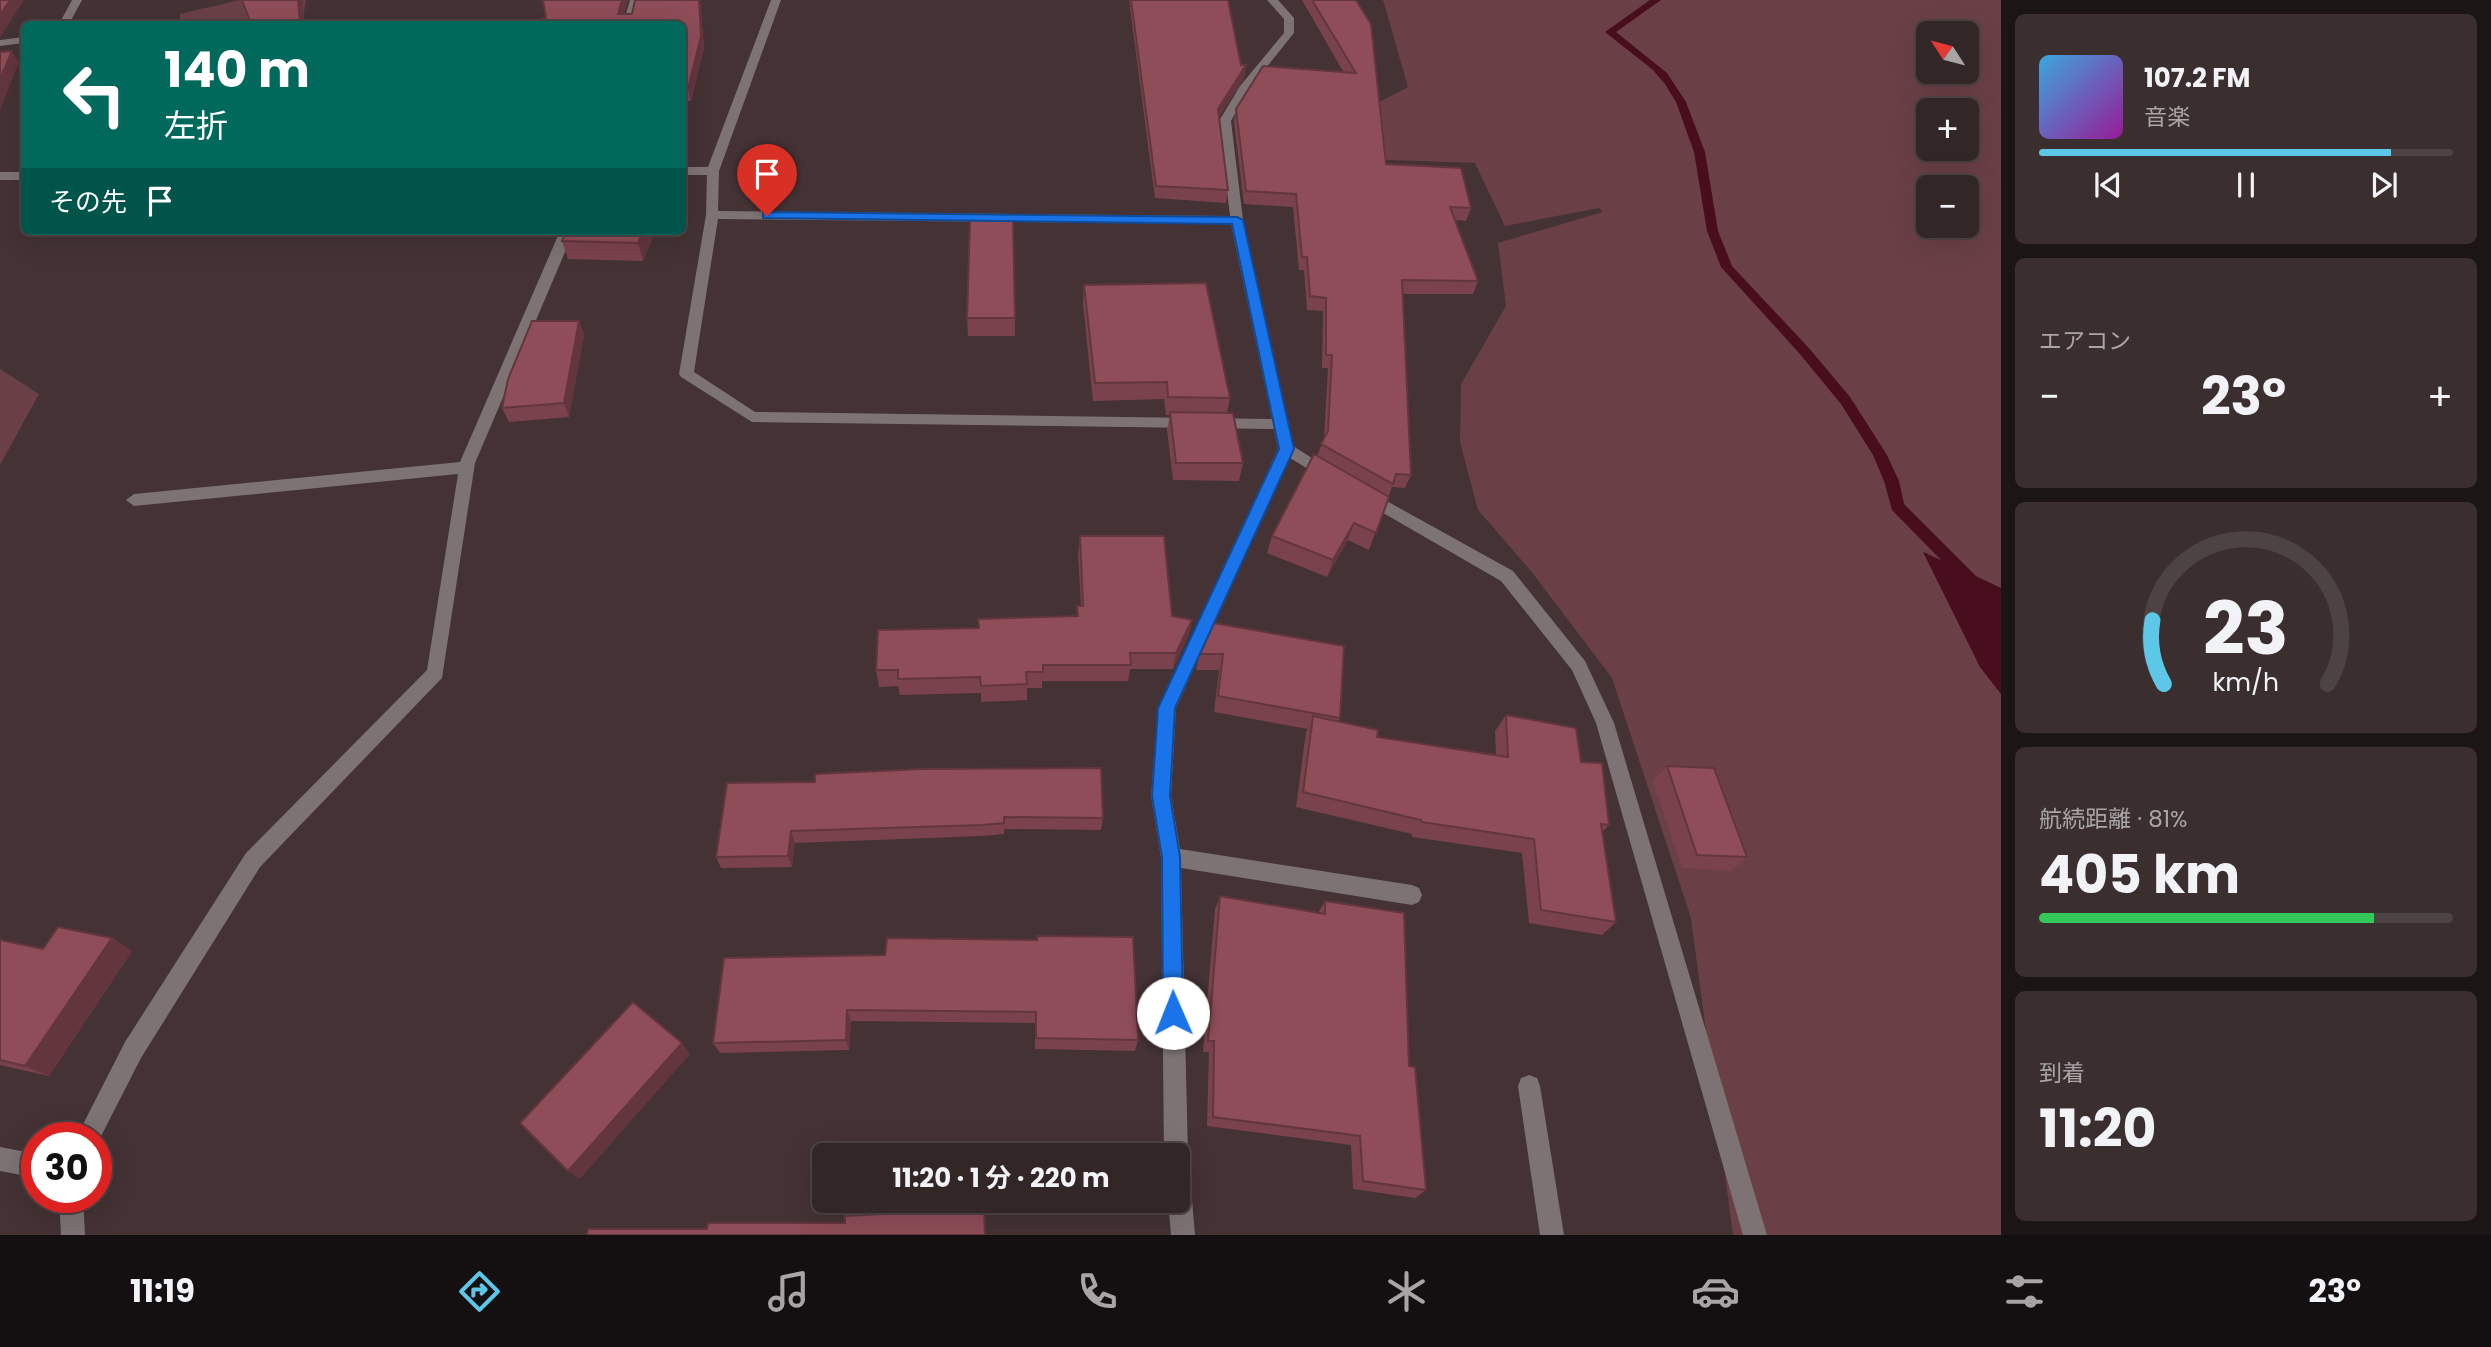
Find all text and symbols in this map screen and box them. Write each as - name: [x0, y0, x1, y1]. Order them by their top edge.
- north arrow: [1916, 21, 1979, 84]
- map controls: [1916, 21, 1979, 238]
- text: 140 m: [164, 36, 310, 104]
- icon: left: [49, 49, 140, 140]
- text: 107.2 FM: [2144, 60, 2250, 96]
- button: +: [1916, 98, 1979, 161]
- text: 音楽: [2144, 101, 2190, 133]
- text: 左折: [164, 103, 228, 148]
- pin: [737, 144, 797, 216]
- icon: arrive: [748, 155, 786, 193]
- icon: previous: [2089, 166, 2127, 204]
- icon: pause: [2227, 166, 2265, 204]
- icon: next: [2365, 166, 2403, 204]
- button: −: [1916, 175, 1979, 238]
- icon: arrive: [141, 182, 179, 220]
- text: その先: [49, 184, 127, 220]
- text: エアコン: [2039, 325, 2131, 357]
- text: 23°: [2201, 360, 2286, 433]
- text: −: [2039, 370, 2060, 423]
- text: +: [2427, 370, 2453, 423]
- text: 23: [2203, 578, 2289, 679]
- text: km/h: [2213, 664, 2279, 699]
- text: 航続距離 · 81%: [2039, 803, 2188, 835]
- text: 405 km: [2039, 838, 2240, 911]
- position arrow: [1136, 976, 1210, 1050]
- text: 到着: [2039, 1057, 2085, 1089]
- text: 11:20: [2039, 1092, 2156, 1165]
- speed limit sign: 30: [21, 1122, 112, 1213]
- text: 11:20 · 1 分 · 220 m: [892, 1160, 1110, 1196]
- icon: directions: [455, 1267, 504, 1316]
- icon: music: [764, 1267, 813, 1316]
- icon: phone: [1073, 1267, 1122, 1316]
- icon: climate: [1382, 1267, 1431, 1316]
- icon: car: [1691, 1267, 1740, 1316]
- icon: filters: [2000, 1267, 2049, 1316]
- text: 11:19: [130, 1268, 195, 1313]
- text: 23°: [2309, 1268, 2361, 1313]

